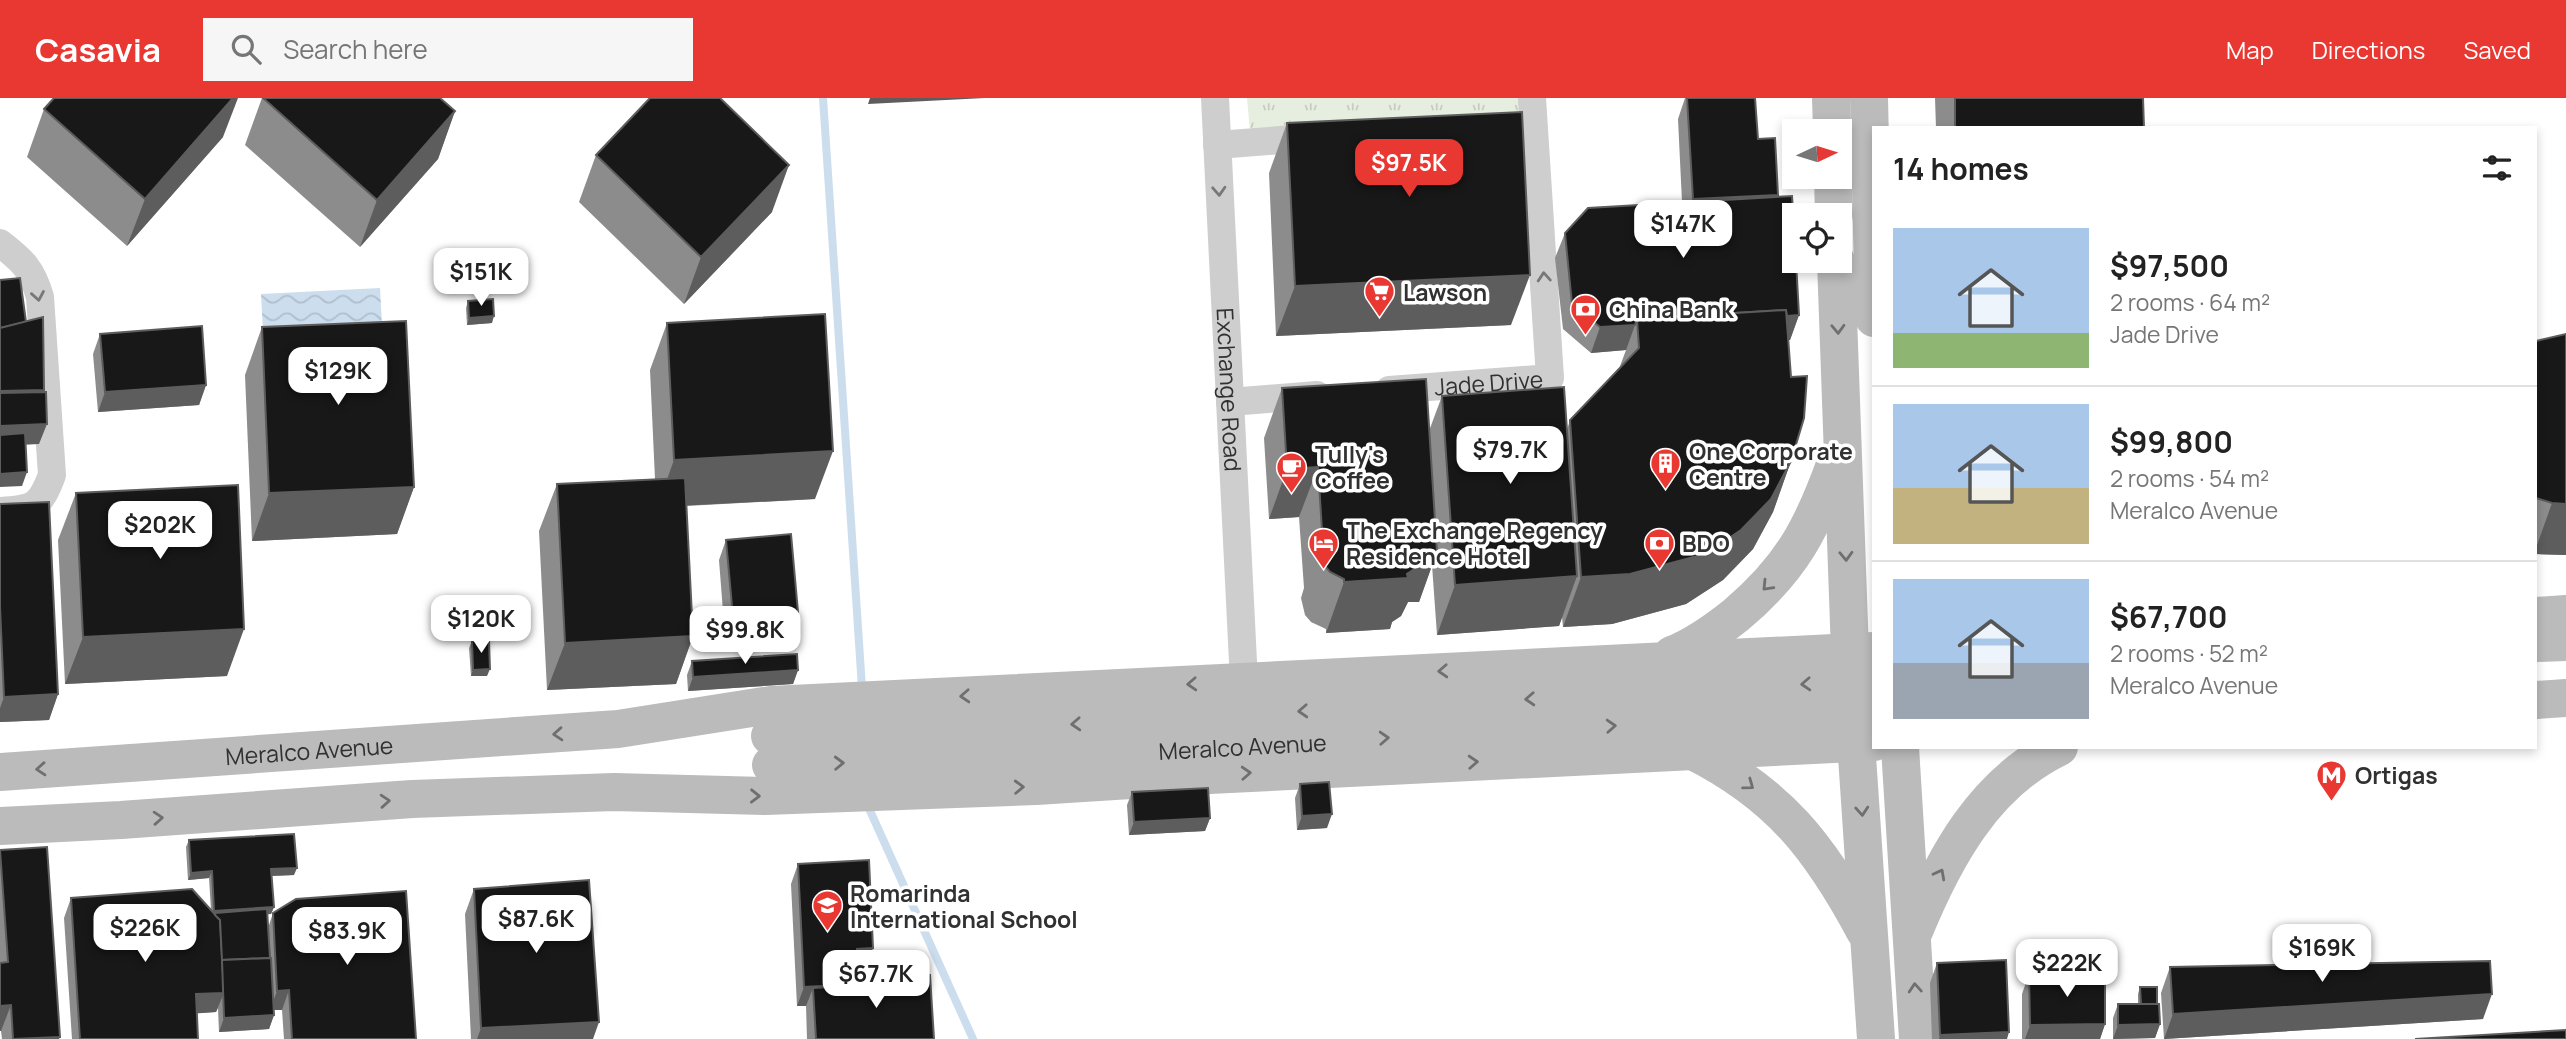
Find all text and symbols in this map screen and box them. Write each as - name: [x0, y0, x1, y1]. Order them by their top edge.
- search box: [203, 18, 693, 81]
- text: Casavia: [35, 27, 161, 72]
- icon: search: [227, 30, 265, 68]
- text: Search here: [283, 31, 428, 67]
- text: Map: [2226, 33, 2274, 66]
- text: Directions: [2312, 33, 2425, 66]
- text: Saved: [2463, 33, 2531, 66]
- north arrow: [1782, 119, 1852, 189]
- map controls: [1782, 119, 1852, 273]
- pin: $97.5K: [1352, 140, 1466, 199]
- text: $97.5K: [1371, 146, 1447, 178]
- text: 14 homes: [1893, 148, 2029, 189]
- icon: filters: [2478, 149, 2516, 187]
- one-way arrow: [1212, 185, 1227, 196]
- pin: $147K: [1634, 200, 1732, 260]
- button: locate: [1782, 203, 1852, 273]
- text: $147K: [1650, 207, 1716, 239]
- text: $97,500: [2110, 245, 2229, 286]
- pin: $151K: [432, 248, 530, 308]
- text: $151K: [450, 255, 512, 287]
- icon: home: [1949, 256, 2033, 340]
- one-way arrow: [1537, 271, 1552, 282]
- supermarket icon: Lawson: [1363, 275, 1397, 319]
- place label: Lawson: [1403, 276, 1487, 308]
- text: 2 rooms · 64 m²: [2110, 286, 2270, 318]
- one-way arrow: [30, 290, 45, 302]
- bank icon: China Bank: [1569, 292, 1603, 336]
- place label: China Bank: [1609, 293, 1734, 325]
- street label: Exchange Road: [1209, 307, 1250, 472]
- text: Jade Drive: [2110, 318, 2219, 350]
- one-way arrow: [1830, 324, 1845, 335]
- pin: $129K: [289, 348, 387, 407]
- text: $129K: [304, 354, 372, 386]
- street label: Jade Drive: [1433, 363, 1544, 403]
- text: $99,800: [2110, 421, 2233, 462]
- pin: $79.7K: [1453, 426, 1567, 486]
- icon: home: [1949, 432, 2033, 516]
- text: $79.7K: [1472, 433, 1548, 465]
- place label: One Corporate Centre: [1689, 435, 1853, 493]
- place label: Tully's Coffee: [1315, 438, 1390, 496]
- building icon: One Corporate Centre: [1649, 447, 1683, 491]
- cafe icon: Tully's Coffee: [1275, 450, 1309, 494]
- text: 2 rooms · 54 m²: [2110, 462, 2269, 494]
- text: Meralco Avenue: [2110, 494, 2278, 526]
- pin: $202K: [111, 502, 209, 561]
- text: $202K: [124, 508, 196, 540]
- place label: The Exchange Regency Residence Hotel: [1346, 514, 1603, 572]
- hotel icon: The Exchange Regency Residence Hotel: [1306, 526, 1340, 570]
- bank icon: BDO: [1642, 526, 1676, 570]
- place label: BDO: [1682, 527, 1730, 559]
- one-way arrow: [1839, 551, 1854, 562]
- one-way arrow: [1763, 578, 1776, 591]
- pin: $120K: [432, 596, 530, 655]
- text: $67,700: [2110, 596, 2228, 637]
- text: $120K: [447, 602, 515, 634]
- pin: $99.8K: [688, 606, 802, 666]
- icon: home: [1949, 607, 2033, 691]
- text: $99.8K: [706, 613, 784, 645]
- text: 2 rooms · 52 m²: [2110, 637, 2268, 669]
- one-way arrow: [1438, 663, 1449, 678]
- text: Meralco Avenue: [2110, 669, 2278, 701]
- one-way arrow: [1800, 676, 1811, 691]
- one-way arrow: [1186, 677, 1197, 692]
- one-way arrow: [959, 688, 970, 703]
- one-way arrow: [1524, 691, 1535, 706]
- one-way arrow: [1297, 704, 1308, 719]
- one-way arrow: [1070, 716, 1081, 731]
- one-way arrow: [1606, 718, 1617, 733]
- one-way arrow: [552, 726, 563, 741]
- street label: Meralco Avenue: [1158, 726, 1327, 767]
- street label: Meralco Avenue: [224, 729, 394, 772]
- one-way arrow: [1379, 731, 1390, 746]
- one-way arrow: [834, 755, 845, 771]
- one-way arrow: [1468, 755, 1479, 770]
- metro station icon: Ortigas: [2315, 758, 2349, 802]
- place label: Ortigas: [2355, 759, 2438, 791]
- one-way arrow: [35, 761, 46, 776]
- one-way arrow: [1241, 766, 1252, 781]
- one-way arrow: [1741, 777, 1754, 789]
- one-way arrow: [1013, 779, 1024, 794]
- one-way arrow: [750, 788, 761, 803]
- one-way arrow: [380, 794, 391, 809]
- one-way arrow: [1854, 806, 1869, 817]
- one-way arrow: [153, 811, 164, 826]
- one-way arrow: [1931, 869, 1945, 881]
- place label: Romarinda International School: [850, 877, 1078, 935]
- school or university icon: Romarinda International School: [810, 889, 844, 933]
- pin: $87.6K: [479, 896, 593, 955]
- text: $87.6K: [498, 902, 574, 934]
- pin: $226K: [96, 904, 194, 964]
- pin: $83.9K: [290, 908, 404, 967]
- text: $226K: [109, 911, 181, 943]
- text: $83.9K: [308, 914, 386, 946]
- pin: $169K: [2273, 924, 2371, 984]
- text: $169K: [2288, 931, 2356, 963]
- pin: $222K: [2018, 940, 2116, 999]
- text: $222K: [2032, 946, 2102, 978]
- pin: $67.7K: [819, 950, 933, 1010]
- text: $67.7K: [839, 957, 913, 989]
- one-way arrow: [1908, 982, 1923, 993]

